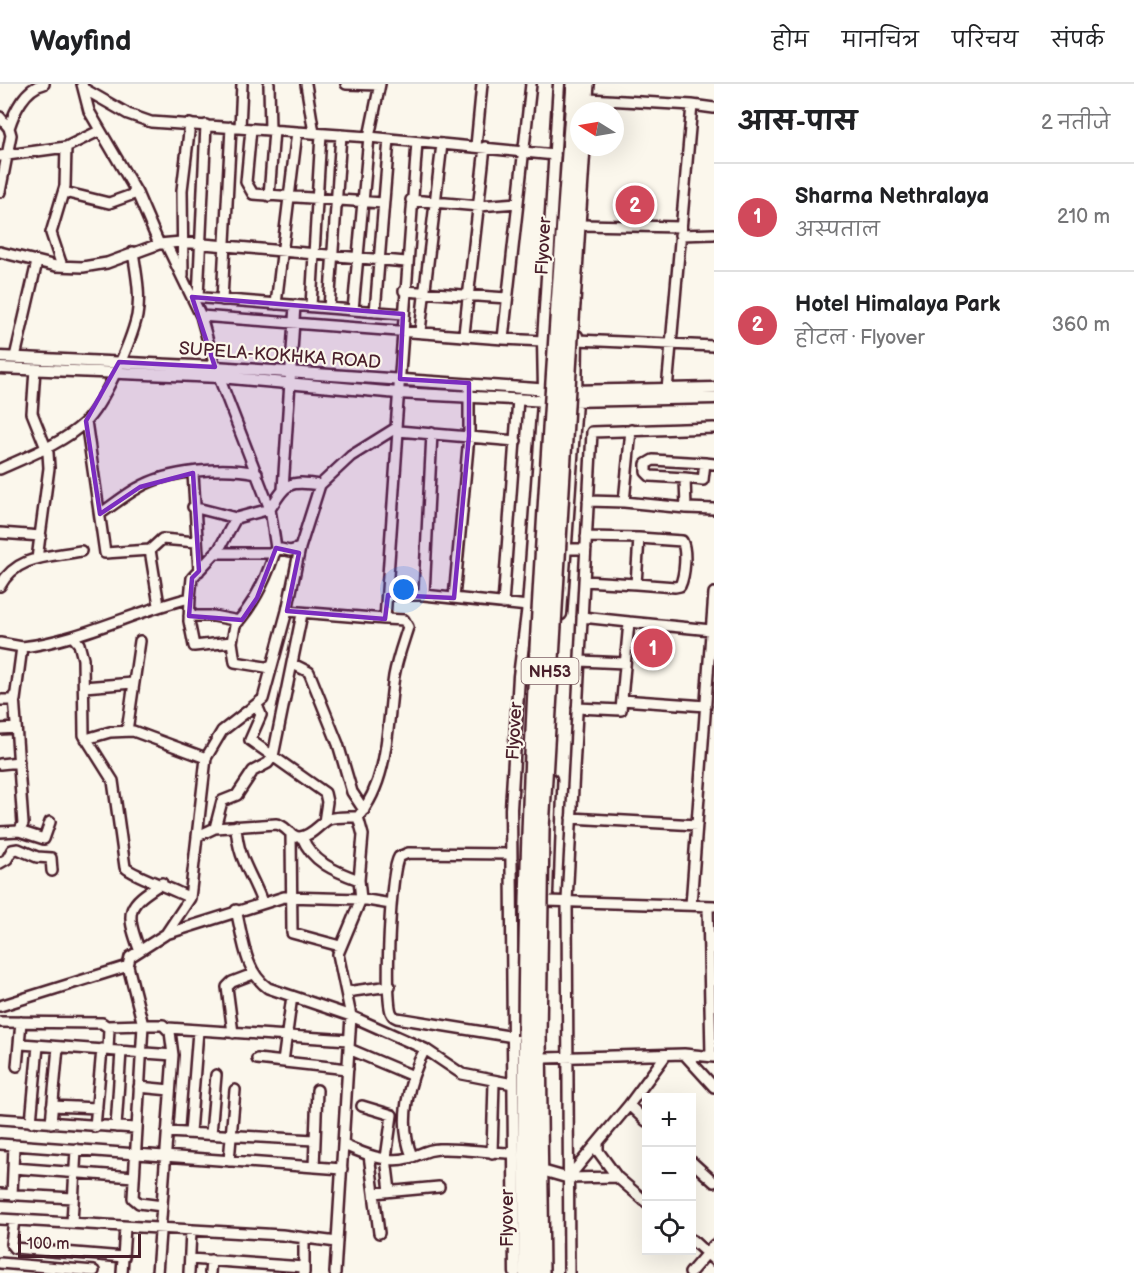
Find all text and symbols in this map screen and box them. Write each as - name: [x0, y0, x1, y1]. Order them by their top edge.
- text: Wayfind: [30, 25, 131, 58]
- text: होम: [772, 28, 809, 53]
- text: मानचित्र: [842, 28, 919, 53]
- text: परिचय: [952, 28, 1018, 53]
- text: संपर्क: [1051, 28, 1104, 53]
- north arrow: [570, 102, 624, 156]
- text: आस-पास: [738, 107, 857, 138]
- text: 2 नतीजे: [1041, 111, 1110, 135]
- pin: 2: [616, 182, 654, 228]
- text: Sharma Nethralaya: [795, 183, 989, 210]
- text: 1: [753, 205, 762, 229]
- text: 210 m: [1057, 205, 1110, 229]
- street label: Flyover: [531, 216, 556, 276]
- text: अस्पताल: [795, 218, 880, 242]
- text: Hotel Himalaya Park: [795, 291, 1000, 318]
- text: 2: [752, 313, 763, 337]
- text: 360 m: [1052, 313, 1110, 337]
- text: होटल · Flyover: [795, 326, 925, 350]
- street label: SUPELA-KOKHKA ROAD: [178, 338, 382, 373]
- your location: [389, 575, 418, 604]
- pin: 1: [634, 626, 672, 670]
- road number: NH53: [522, 658, 578, 684]
- street label: Flyover: [502, 701, 527, 761]
- map controls: [642, 1093, 696, 1255]
- button: +: [642, 1093, 696, 1147]
- button: −: [642, 1147, 696, 1201]
- street label: Flyover: [497, 1188, 518, 1247]
- button: locate: [642, 1201, 696, 1255]
- scale bar: [18, 1231, 141, 1258]
- text: 100 m: [27, 1235, 70, 1254]

